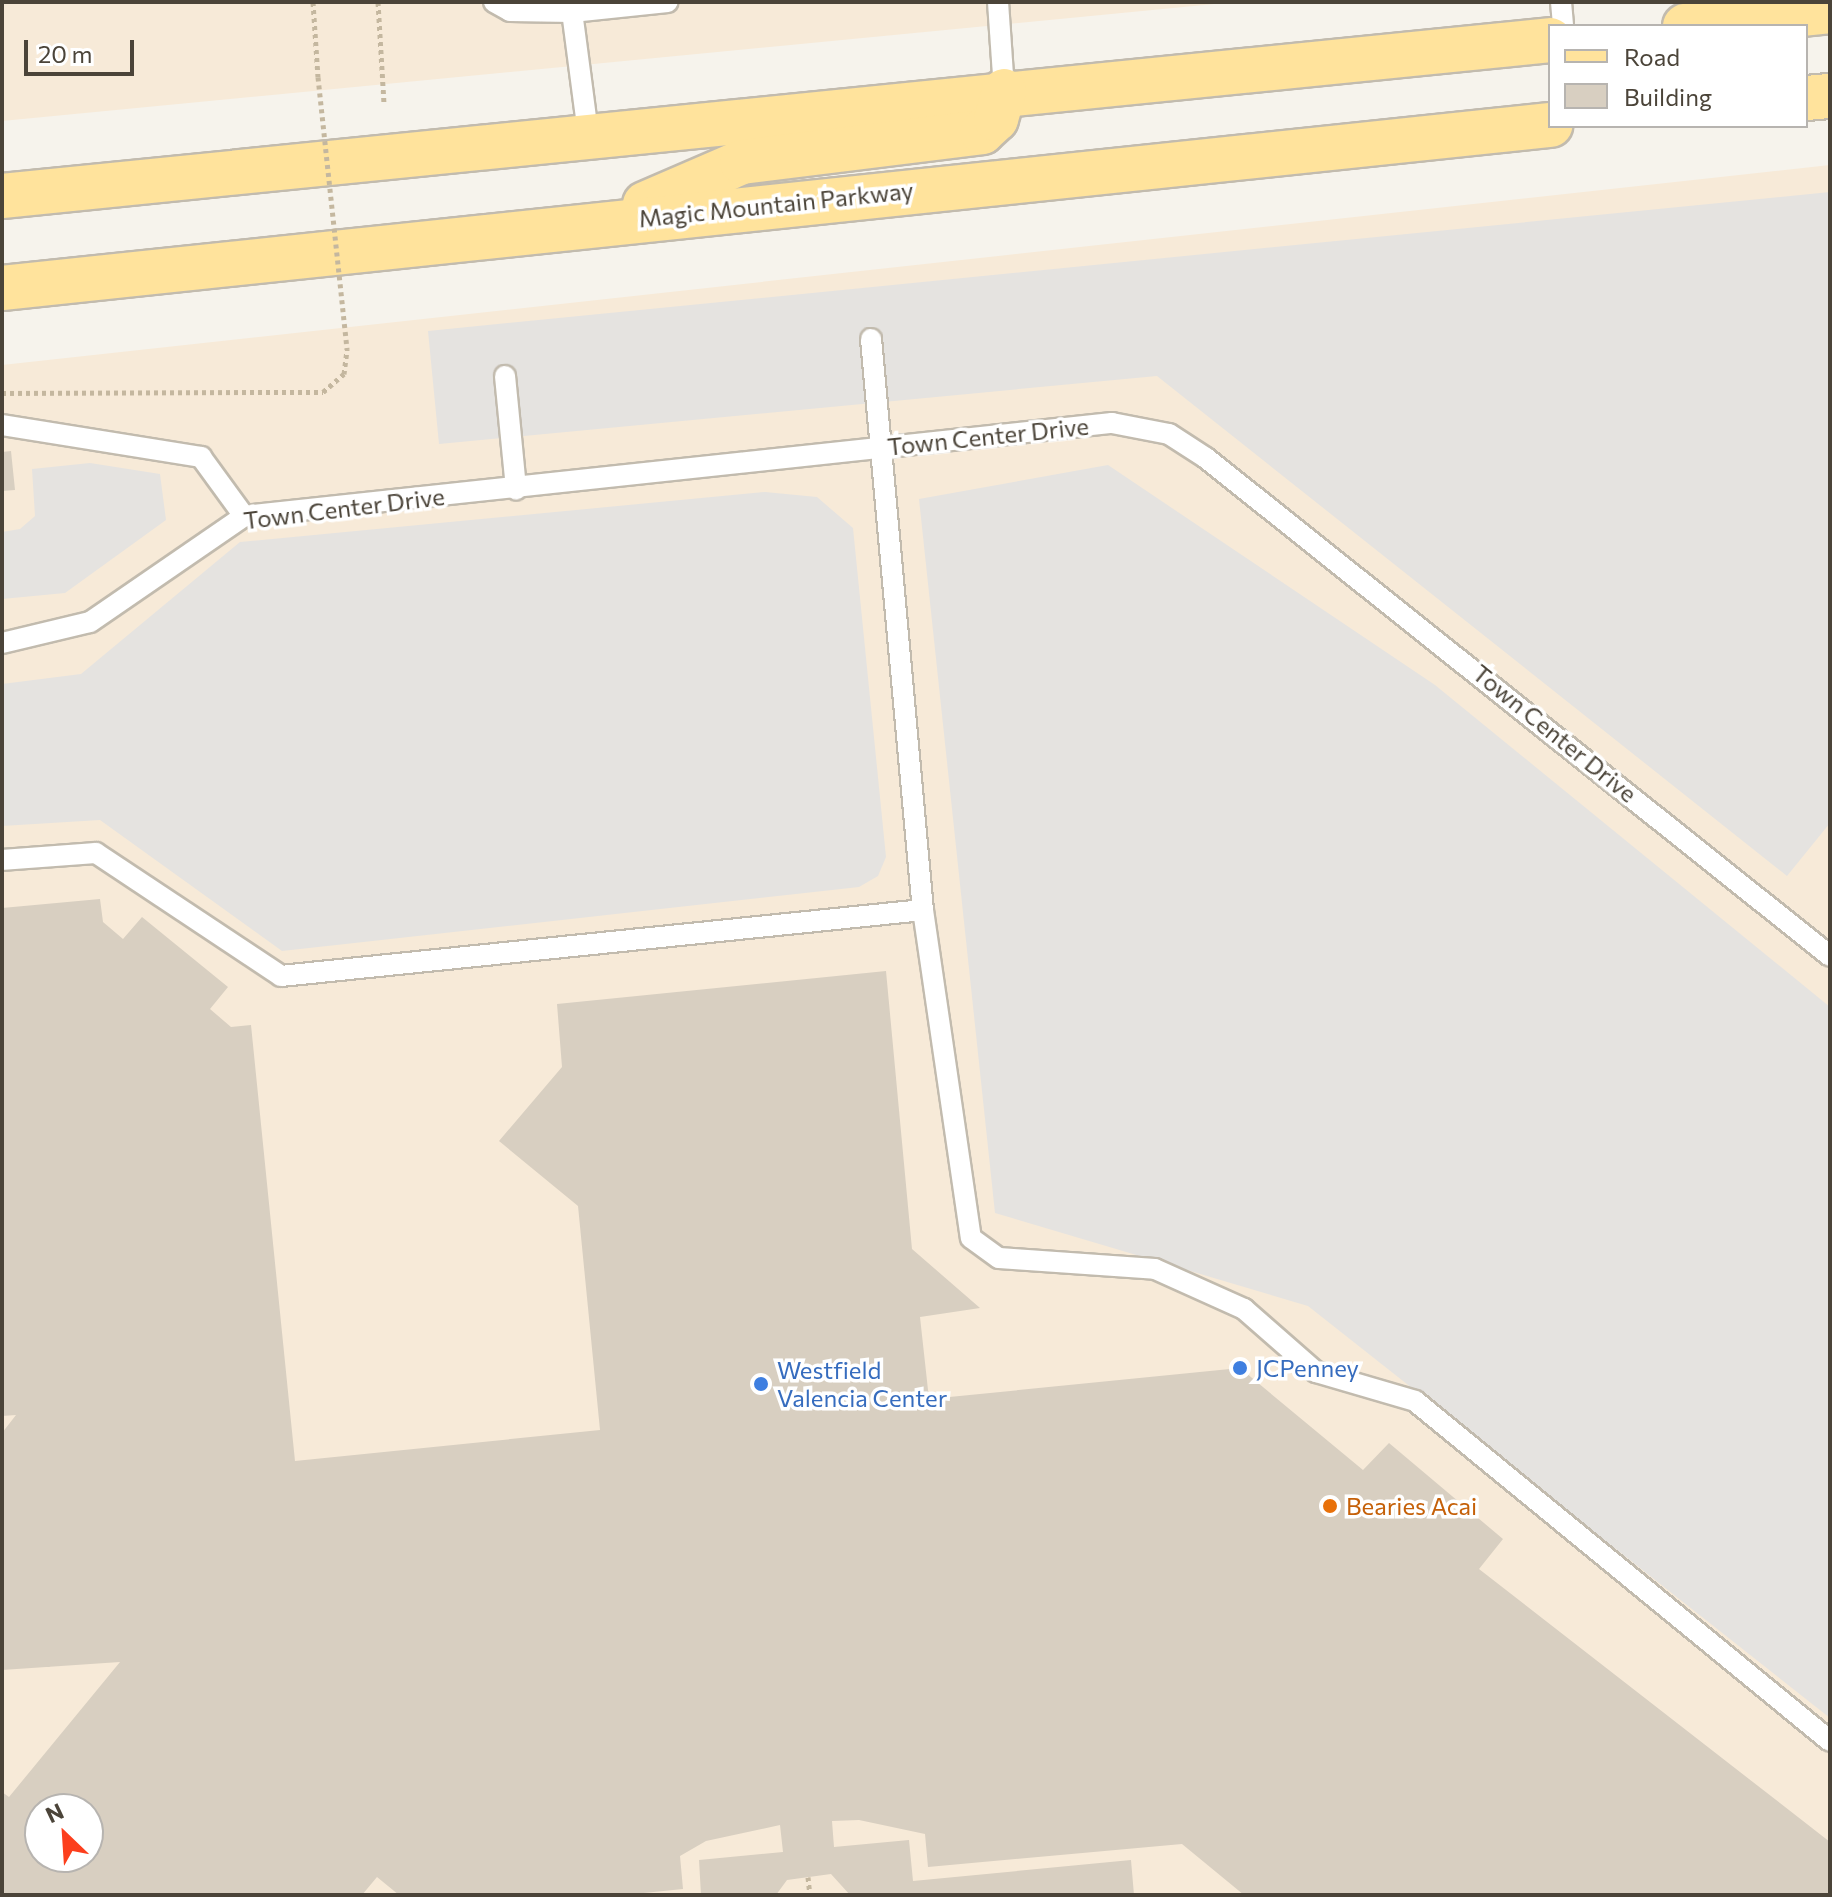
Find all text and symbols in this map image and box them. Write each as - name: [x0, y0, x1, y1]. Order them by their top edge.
- scale bar: [28, 24, 138, 74]
- legend: [1548, 24, 1808, 128]
- text: 20 m: [38, 39, 92, 68]
- text: Road: [1624, 42, 1680, 71]
- text: Building: [1624, 82, 1712, 111]
- street label: Magic Mountain Parkway: [637, 175, 915, 233]
- street label: Town Center Drive: [886, 411, 1090, 461]
- street label: Town Center Drive: [242, 481, 446, 535]
- street label: Town Center Drive: [1467, 658, 1643, 808]
- place label: JCPenney: [1256, 1354, 1359, 1382]
- place label: Westfield Valencia Center: [777, 1356, 947, 1412]
- marker: JCPenney: [1231, 1359, 1249, 1377]
- marker: Westfield Valencia Center: [752, 1375, 770, 1393]
- place label: Bearies Acai: [1346, 1492, 1477, 1520]
- marker: Bearies Acai: [1321, 1497, 1339, 1515]
- north arrow: [24, 1793, 104, 1873]
- text: N: [41, 1797, 68, 1828]

